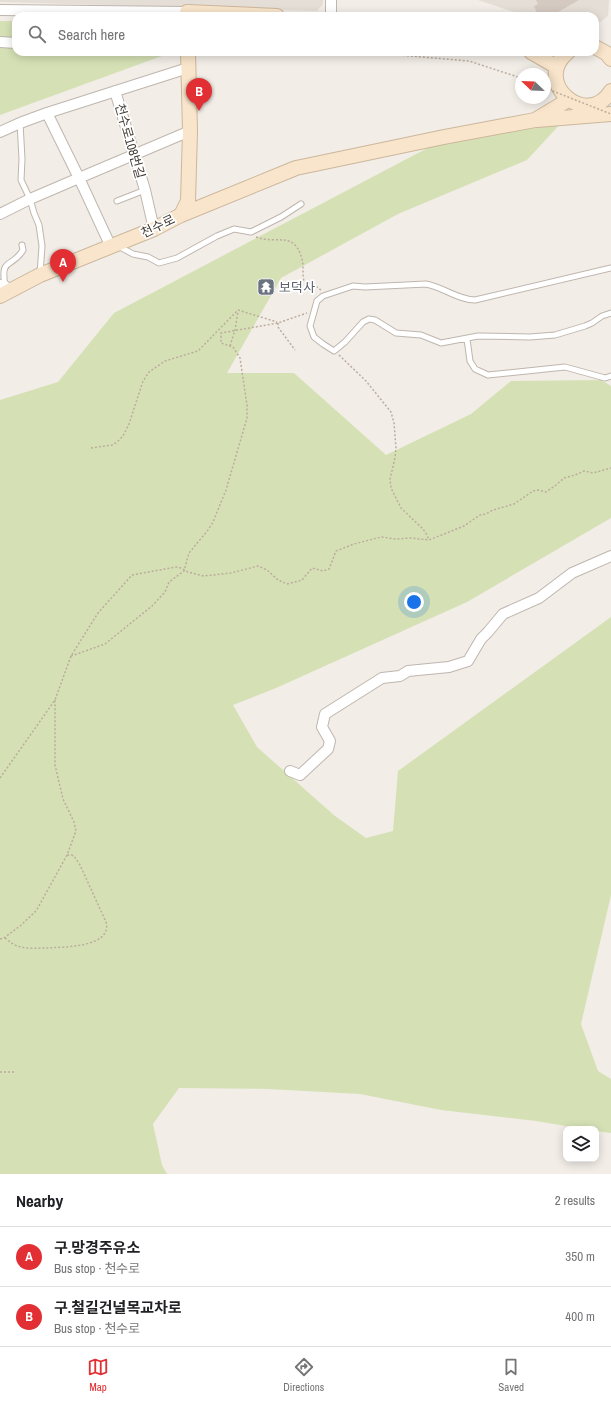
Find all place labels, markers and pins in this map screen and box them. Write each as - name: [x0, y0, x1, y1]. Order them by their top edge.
- pin: B: [186, 78, 212, 111]
- pin: A: [50, 249, 76, 282]
- temple icon: 보덕사: [256, 277, 276, 297]
- place label: 보덕사: [279, 279, 315, 296]

